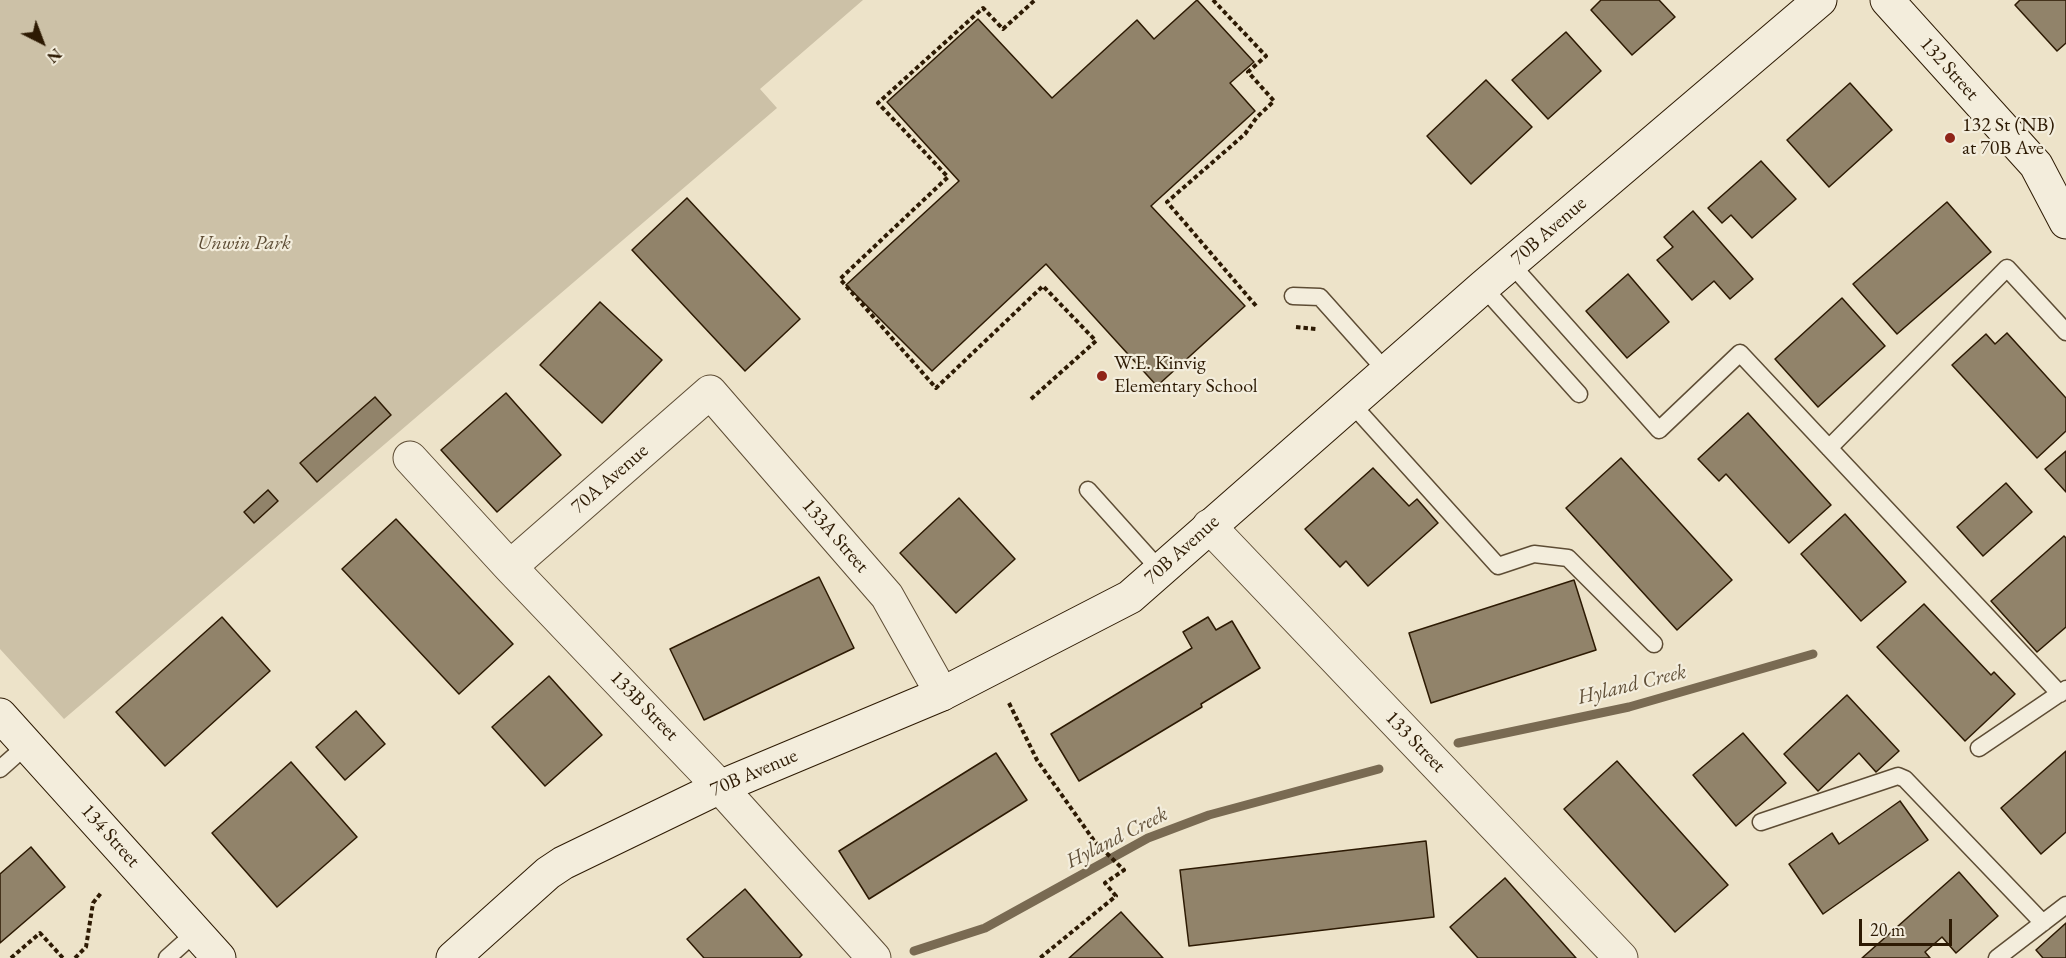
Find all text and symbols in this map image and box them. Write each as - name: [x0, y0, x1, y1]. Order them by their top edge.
- north arrow: [12, 12, 72, 72]
- street label: 132 Street: [1914, 32, 1984, 106]
- text: N: [43, 44, 66, 68]
- place label: 132 St (NB) at 70B Ave: [1962, 114, 2055, 161]
- marker: 132 St (NB) at 70B Ave: [1943, 131, 1957, 145]
- street label: 70B Avenue: [1506, 192, 1592, 270]
- park label: Unwin Park: [197, 232, 291, 256]
- place label: W.E. Kinvig Elementary School: [1114, 352, 1258, 399]
- marker: W.E. Kinvig Elementary School: [1095, 369, 1109, 383]
- street label: 70A Avenue: [566, 439, 654, 519]
- street label: 133A Street: [796, 494, 874, 578]
- street label: 70B Avenue: [1140, 510, 1224, 590]
- water label: Hyland Creek: [1575, 659, 1689, 711]
- street label: 133B Street: [605, 666, 683, 746]
- street label: 133 Street: [1380, 706, 1450, 778]
- street label: 70B Avenue: [707, 744, 801, 802]
- street label: 134 Street: [75, 799, 145, 873]
- water label: Hyland Creek: [1062, 802, 1172, 874]
- scale bar: [1862, 907, 1955, 945]
- text: 20 m: [1870, 918, 1905, 941]

